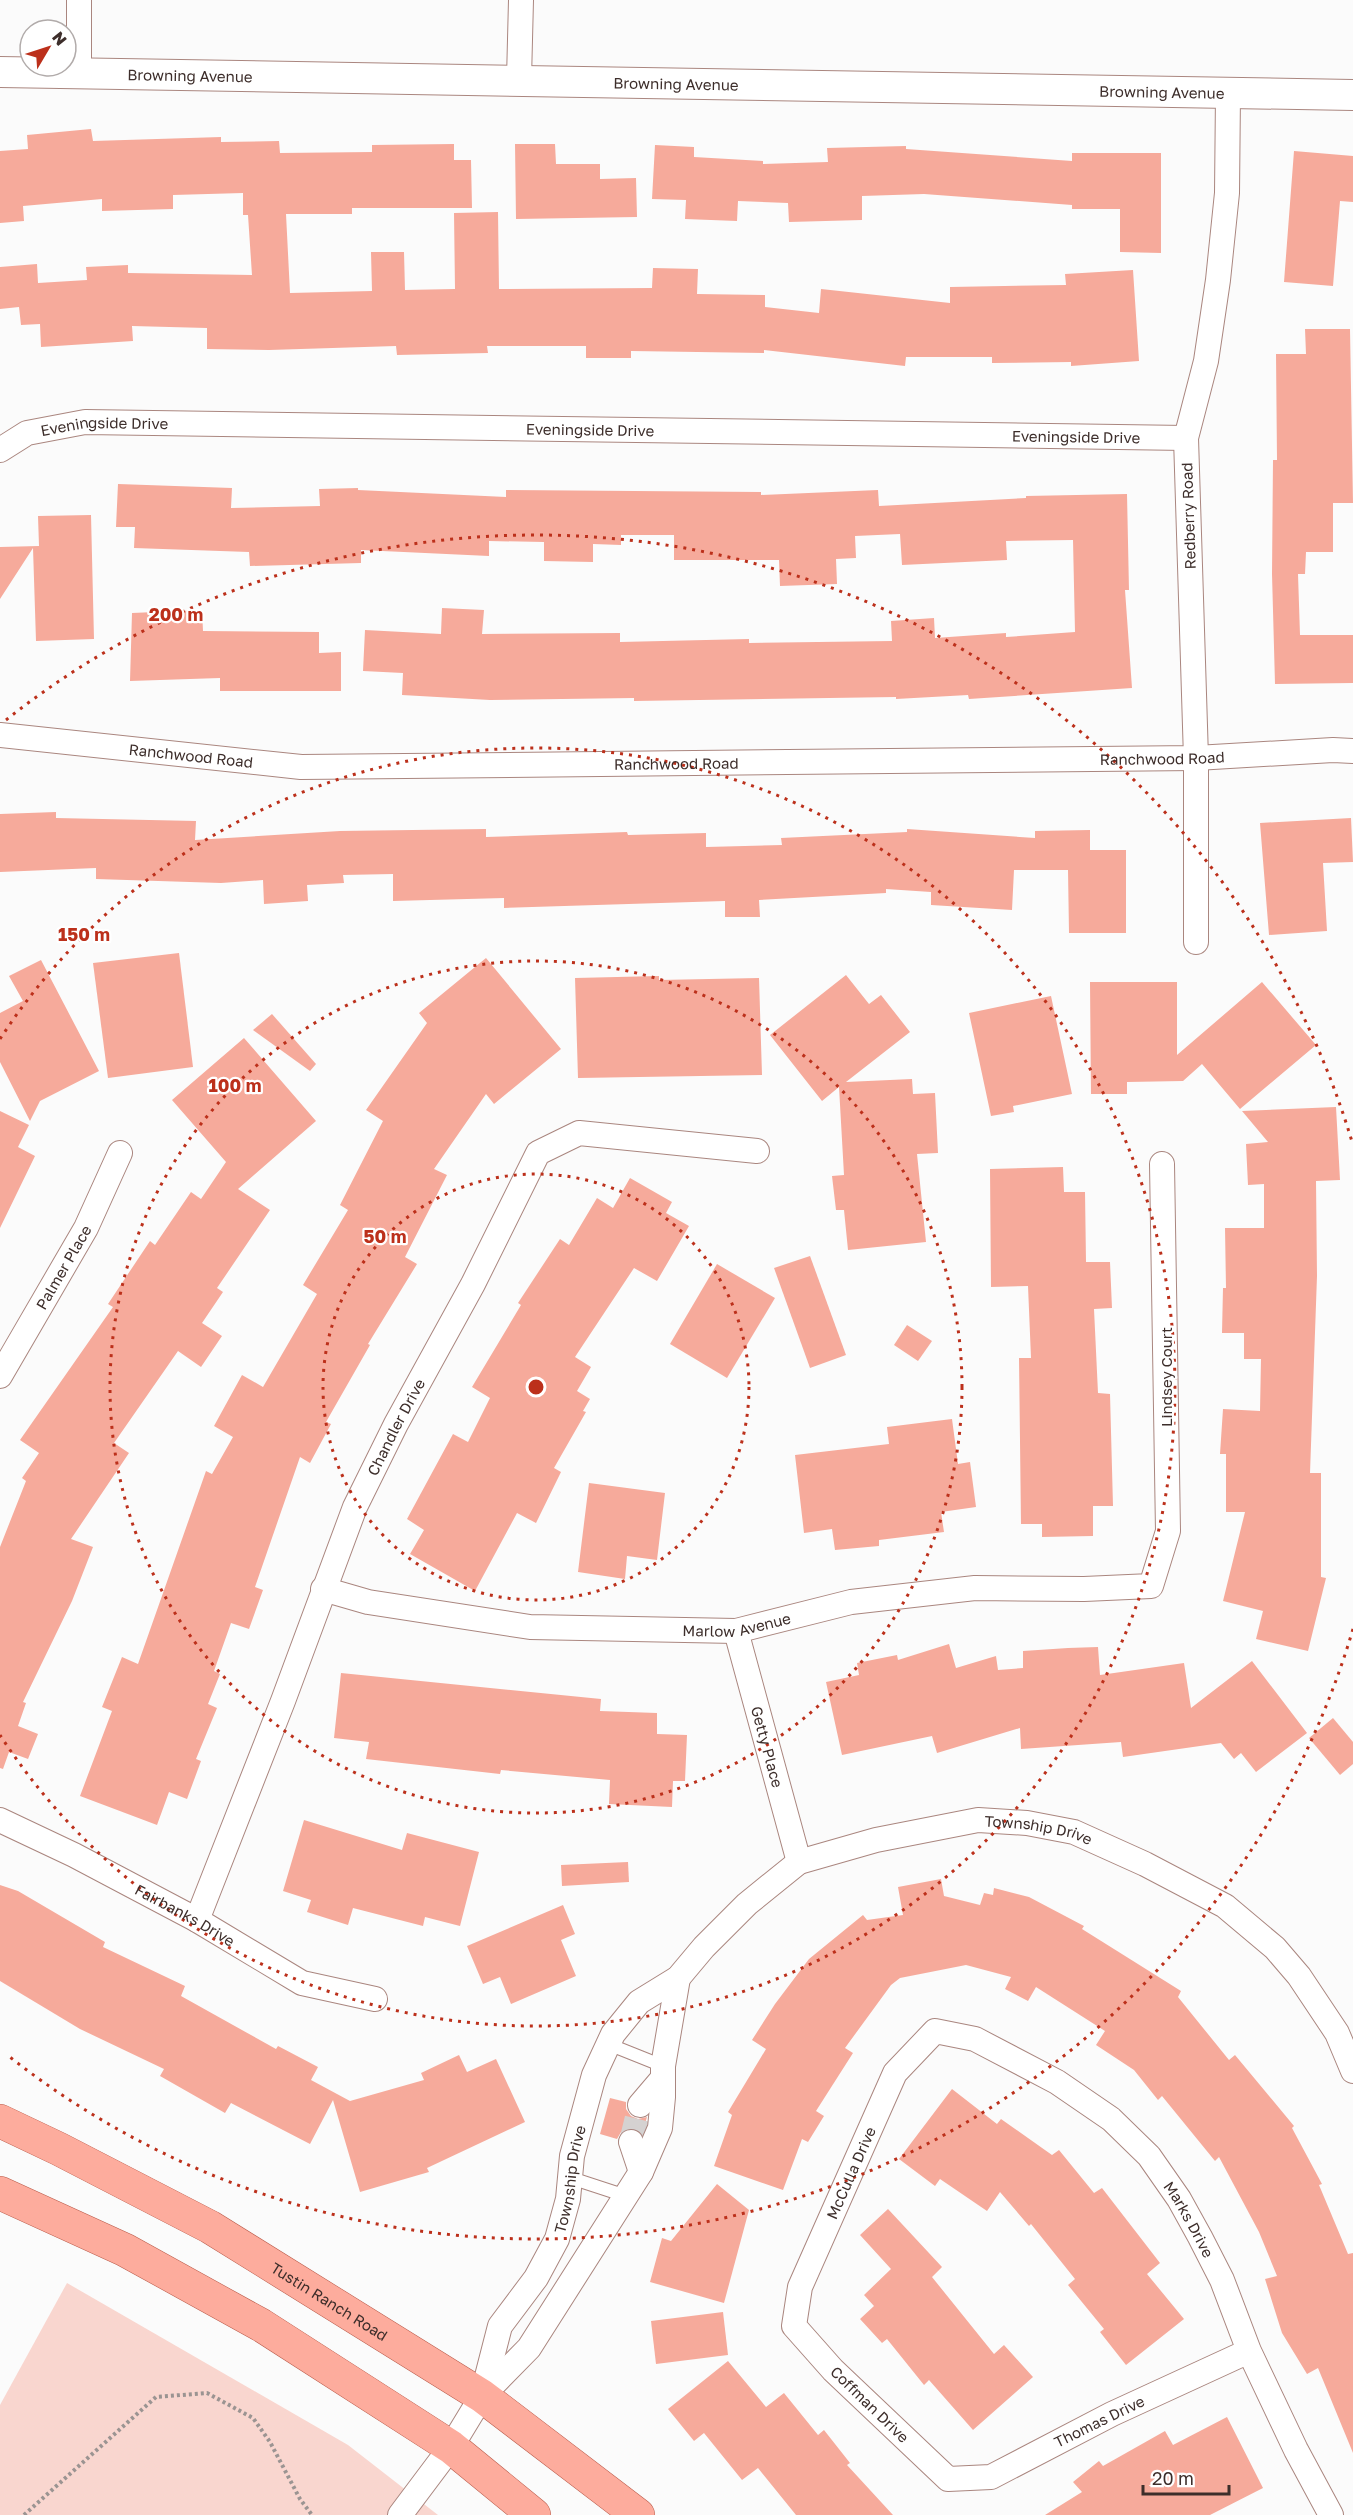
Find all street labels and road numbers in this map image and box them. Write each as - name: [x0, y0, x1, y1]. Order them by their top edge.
- street label: Browning Avenue: [127, 65, 253, 85]
- street label: Browning Avenue: [613, 73, 739, 94]
- street label: Browning Avenue: [1099, 82, 1225, 102]
- street label: Eveningside Drive: [39, 413, 169, 439]
- street label: Eveningside Drive: [526, 419, 655, 439]
- street label: Eveningside Drive: [1012, 426, 1141, 446]
- street label: Redberry Road: [1177, 462, 1199, 570]
- street label: Ranchwood Road: [128, 740, 254, 771]
- street label: Ranchwood Road: [1100, 747, 1225, 768]
- street label: Ranchwood Road: [614, 754, 739, 773]
- street label: Palmer Place: [32, 1221, 95, 1312]
- street label: Lindsey Court: [1157, 1327, 1175, 1427]
- street label: Chandler Drive: [363, 1375, 428, 1478]
- street label: Marlow Avenue: [682, 1608, 793, 1640]
- street label: Getty Place: [748, 1704, 787, 1790]
- street label: Township Drive: [984, 1811, 1096, 1848]
- street label: Fairbanks Drive: [132, 1880, 239, 1950]
- street label: Township Drive: [550, 2123, 589, 2235]
- street label: McCulla Drive: [822, 2123, 879, 2222]
- street label: Marks Drive: [1160, 2178, 1218, 2261]
- street label: Tustin Ranch Road: [268, 2258, 391, 2344]
- street label: Coffman Drive: [827, 2362, 913, 2446]
- street label: Thomas Drive: [1051, 2391, 1147, 2451]

